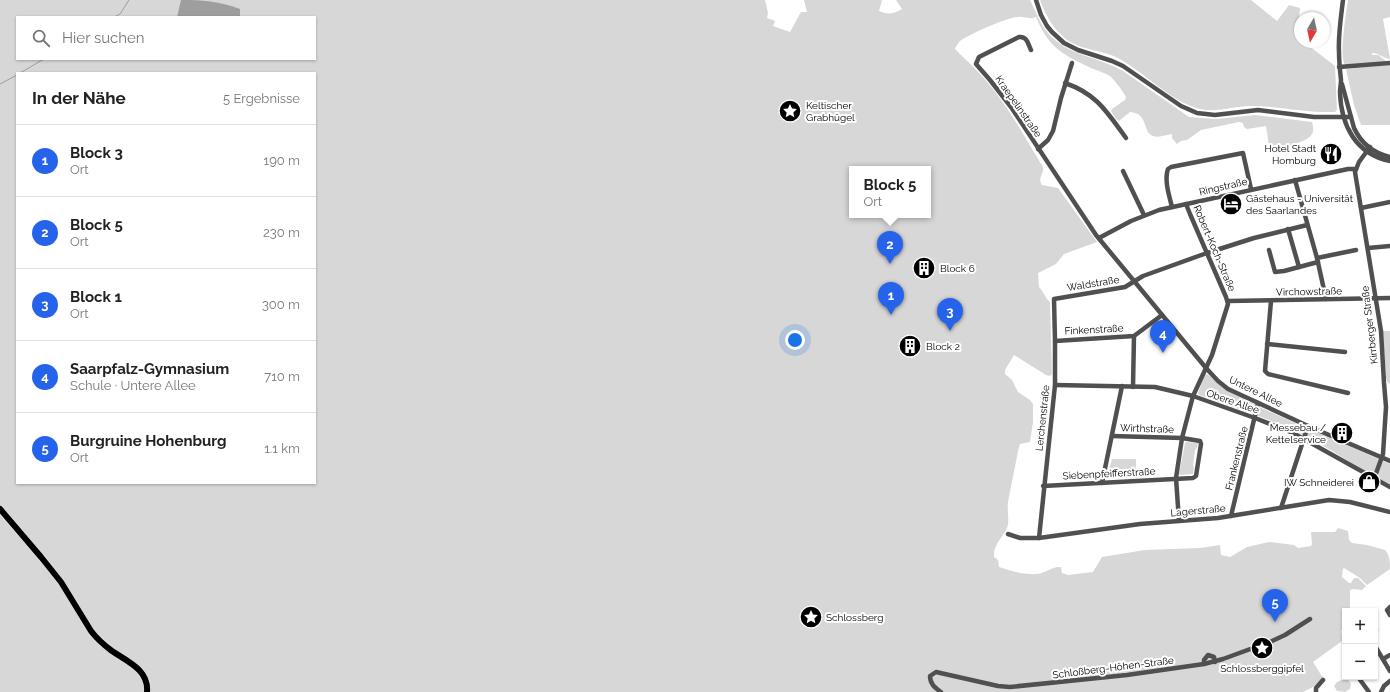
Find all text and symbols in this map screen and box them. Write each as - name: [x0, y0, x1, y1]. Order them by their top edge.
- north arrow: [1294, 12, 1330, 48]
- search box: [16, 16, 316, 60]
- icon: search: [30, 27, 52, 49]
- text: Hier suchen: [62, 29, 145, 47]
- street label: Kraepelinstraße: [993, 73, 1044, 139]
- text: In der Nähe: [32, 88, 126, 108]
- text: 5 Ergebnisse: [223, 91, 300, 106]
- place icon: Keltischer Grabhügel: [777, 98, 803, 124]
- place label: Keltischer Grabhügel: [806, 100, 855, 123]
- restaurant icon: Hotel Stadt Homburg: [1318, 141, 1344, 167]
- place label: Hotel Stadt Homburg: [1264, 143, 1317, 166]
- text: Block 3: [70, 144, 123, 162]
- text: 1: [42, 153, 48, 168]
- text: 190 m: [264, 153, 300, 168]
- text: Ort: [70, 162, 89, 177]
- popup: [849, 166, 931, 218]
- text: Block 5: [864, 176, 916, 194]
- street label: Ringstraße: [1198, 176, 1248, 197]
- hotel icon: Gästehaus - Universität des Saarlandes: [1218, 191, 1244, 217]
- place label: Gästehaus - Universität des Saarlandes: [1246, 193, 1354, 216]
- text: Ort: [864, 194, 882, 209]
- street label: Robert-Koch-Straße: [1191, 203, 1238, 293]
- text: Block 5: [70, 216, 123, 234]
- text: 2: [41, 225, 49, 240]
- text: 230 m: [263, 225, 300, 240]
- pin: 2: [877, 231, 903, 264]
- text: Ort: [70, 234, 89, 249]
- building icon: Block 6: [911, 255, 937, 281]
- place label: Block 6: [940, 263, 975, 274]
- street label: Waldstraße: [1066, 274, 1120, 293]
- pin: 1: [878, 282, 904, 315]
- street label: Virchowstraße: [1276, 285, 1342, 298]
- street label: Kirrberger Straße: [1359, 285, 1380, 365]
- text: Block 1: [70, 288, 122, 306]
- text: 3: [41, 297, 49, 312]
- text: 300 m: [262, 297, 300, 312]
- pin: 3: [937, 298, 963, 331]
- text: Ort: [70, 306, 89, 321]
- pin: 4: [1150, 320, 1176, 353]
- street label: Finkenstraße: [1064, 322, 1124, 337]
- your location: [785, 330, 805, 350]
- building icon: Block 2: [897, 333, 923, 359]
- place label: Block 2: [926, 341, 960, 352]
- text: Saarpfalz-Gymnasium: [70, 360, 229, 378]
- text: 4: [41, 369, 49, 384]
- text: 710 m: [264, 369, 300, 384]
- street label: Untere Allee: [1227, 374, 1284, 409]
- text: Schule · Untere Allee: [70, 378, 196, 393]
- street label: Lerchenstraße: [1034, 384, 1051, 452]
- street label: Obere Allee: [1205, 387, 1261, 416]
- building icon: Messebau / Kettelservice: [1329, 420, 1355, 446]
- street label: Wirthstraße: [1120, 422, 1174, 435]
- place label: Messebau / Kettelservice: [1266, 422, 1326, 445]
- street label: Frankenstraße: [1223, 425, 1250, 491]
- text: Burgruine Hohenburg: [70, 432, 226, 450]
- text: 5: [41, 441, 49, 456]
- text: 1.1 km: [264, 441, 300, 456]
- text: Ort: [70, 450, 89, 465]
- street label: Siebenpfeifferstraße: [1062, 466, 1156, 481]
- shop icon: IW Schneiderei: [1356, 469, 1382, 495]
- place label: IW Schneiderei: [1284, 477, 1354, 488]
- street label: Lagerstraße: [1170, 503, 1226, 518]
- pin: 5: [1262, 589, 1288, 622]
- place icon: Schlossberg: [798, 604, 824, 630]
- map controls: [1342, 608, 1378, 680]
- button: +: [1342, 608, 1378, 644]
- place label: Schlossberg: [826, 612, 883, 623]
- place icon: Schlossberggipfel: [1249, 635, 1275, 661]
- button: −: [1342, 644, 1378, 680]
- street label: Schloßberg-Höhen-Straße: [1052, 655, 1174, 680]
- place label: Schlossberggipfel: [1220, 663, 1304, 674]

